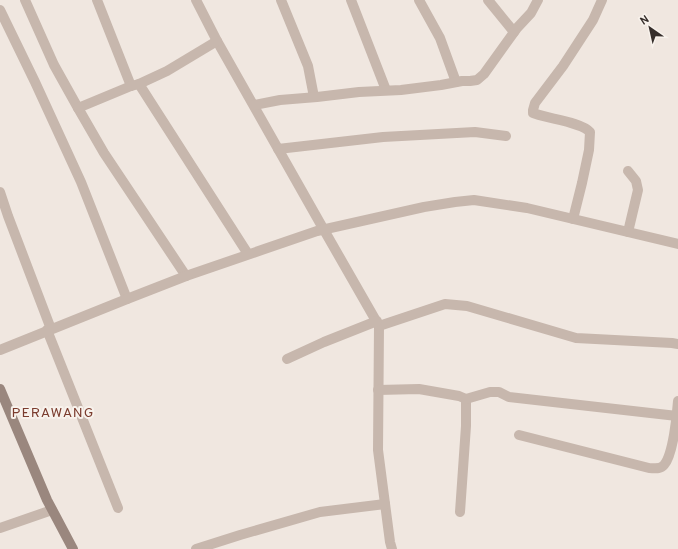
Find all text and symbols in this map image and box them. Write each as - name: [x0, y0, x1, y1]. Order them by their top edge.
- north arrow: [630, 8, 670, 48]
- text: N: [638, 13, 652, 29]
- district label: PERAWANG: [12, 405, 94, 422]

